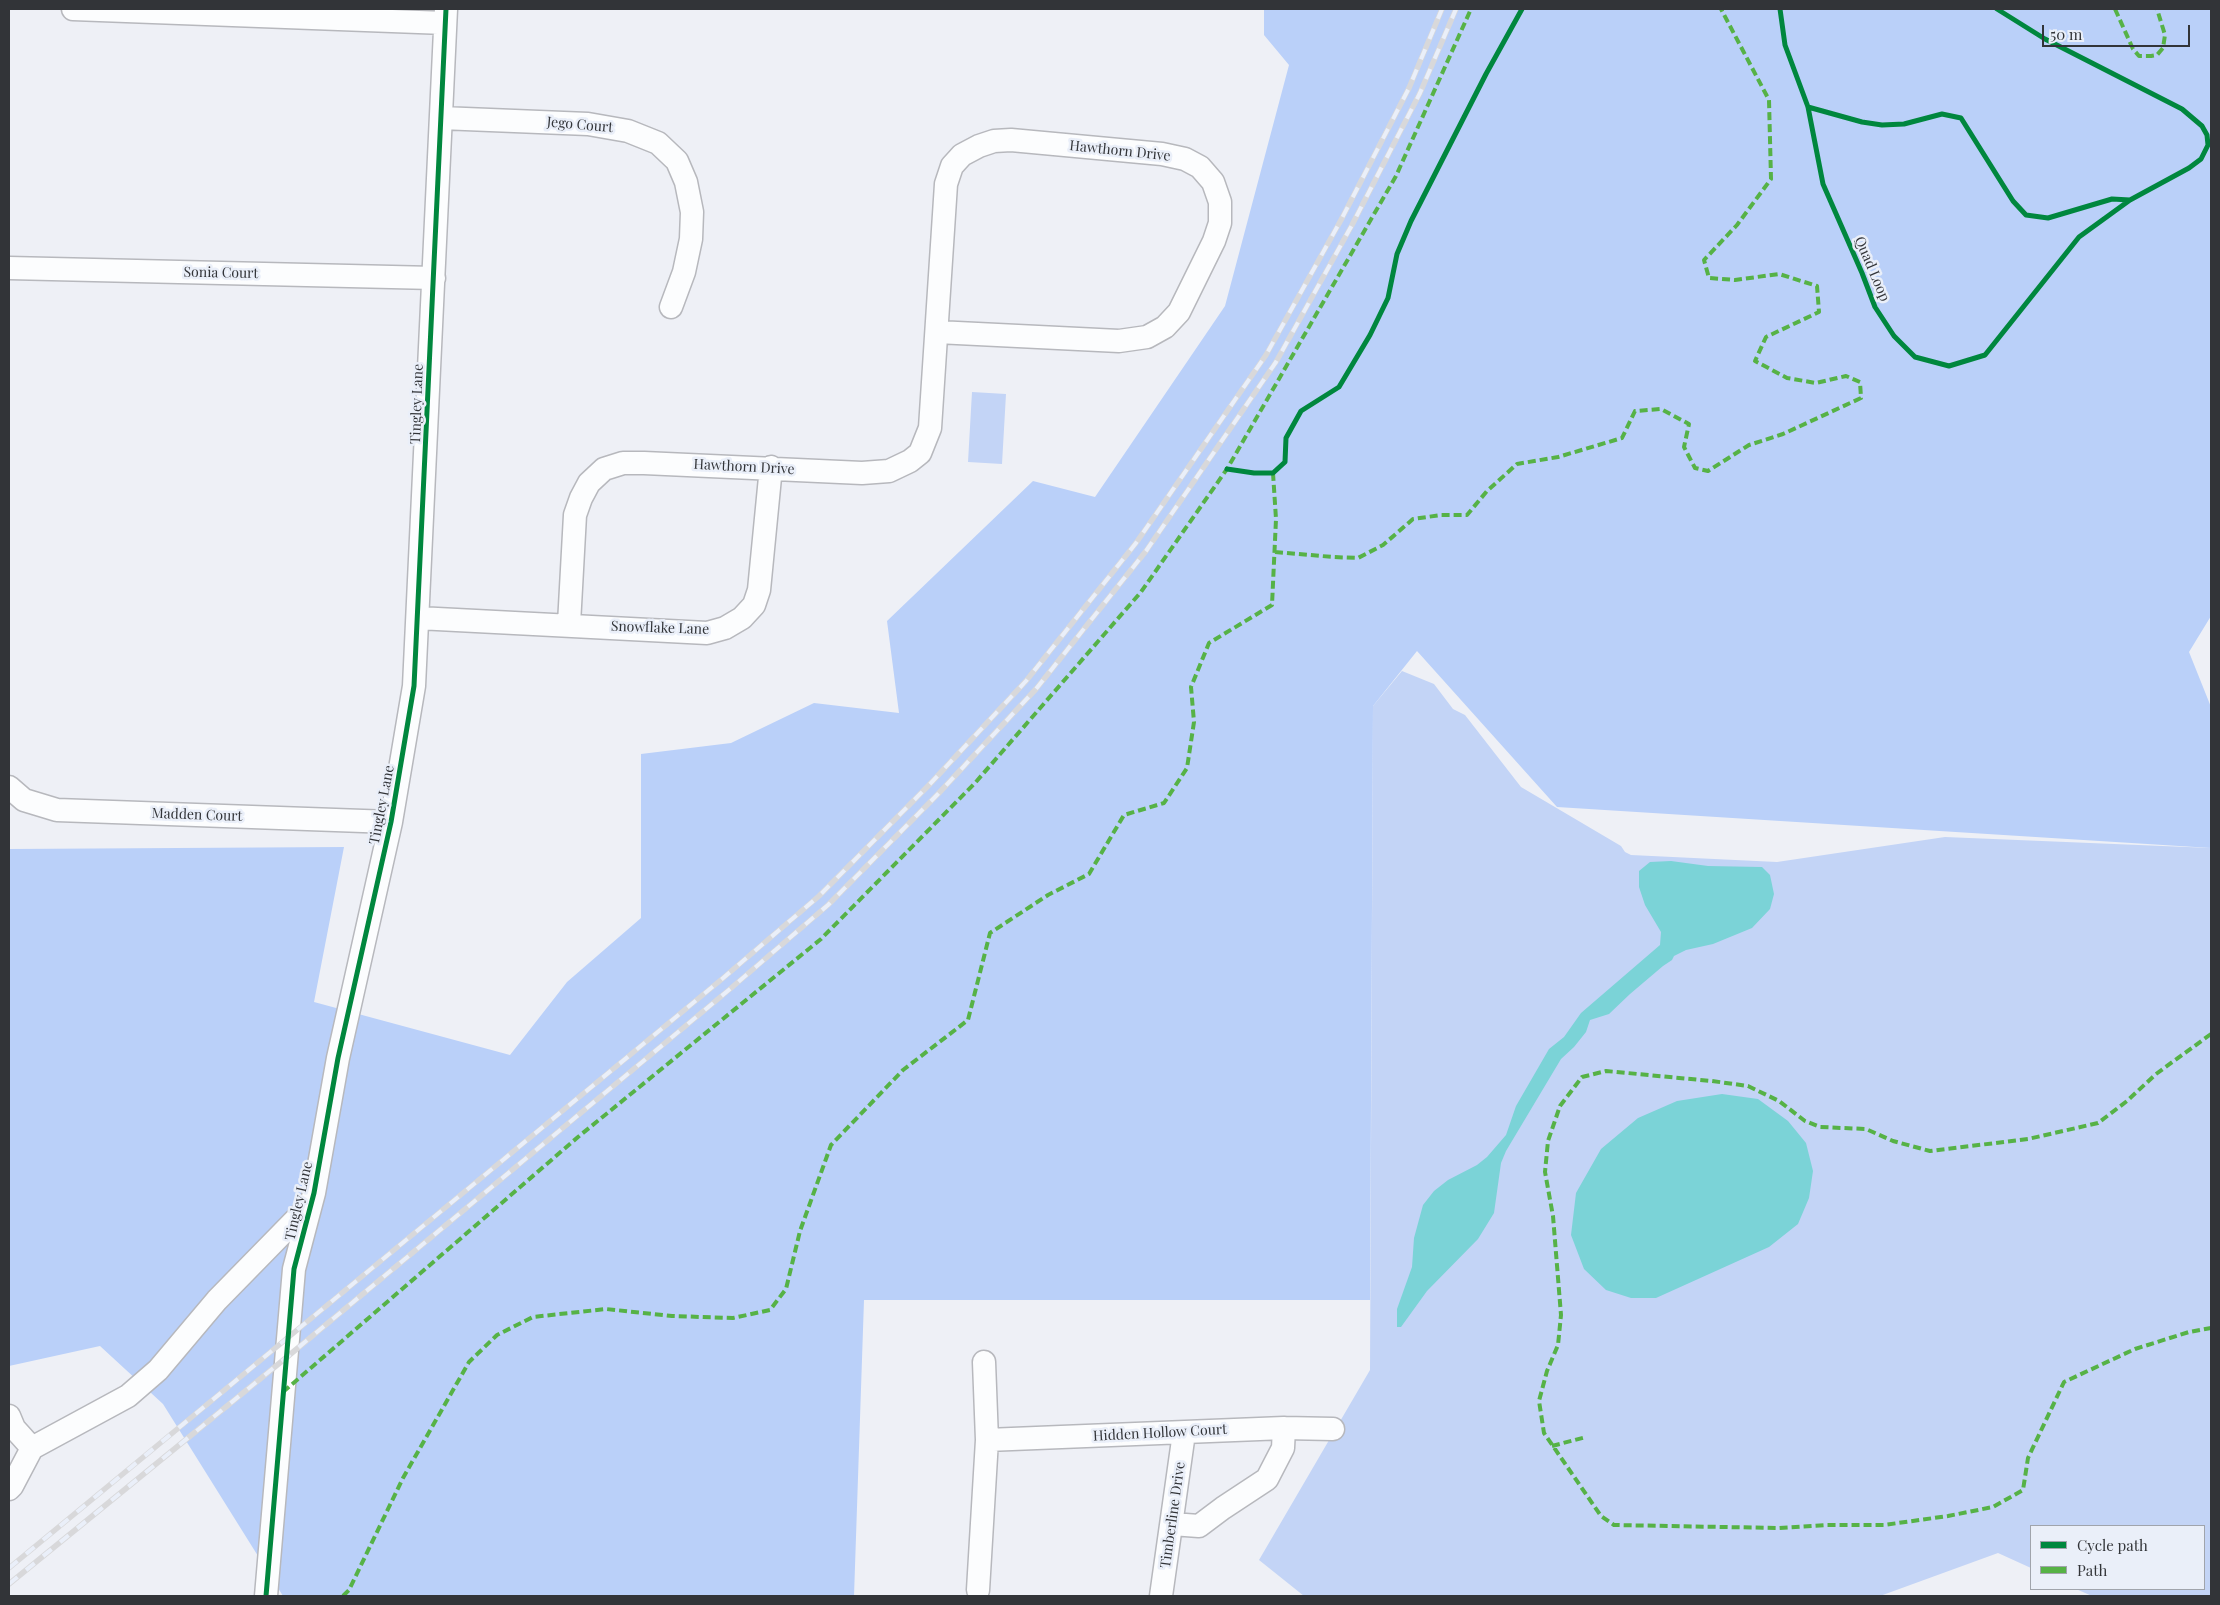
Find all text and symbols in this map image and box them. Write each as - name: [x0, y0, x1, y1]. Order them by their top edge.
- scale bar: [2045, 15, 2192, 47]
- text: 50 m: [2050, 24, 2082, 44]
- street label: Jego Court: [546, 114, 614, 136]
- street label: Hawthorn Drive: [1069, 137, 1171, 165]
- street label: Quad Loop: [1851, 234, 1893, 304]
- street label: Sonia Court: [183, 264, 259, 282]
- street label: Tingley Lane: [407, 364, 427, 444]
- street label: Hawthorn Drive: [693, 456, 795, 478]
- street label: Snowflake Lane: [611, 618, 709, 638]
- street label: Tingley Lane: [366, 764, 398, 846]
- street label: Madden Court: [151, 805, 243, 825]
- street label: Tingley Lane: [282, 1160, 316, 1242]
- street label: Hidden Hollow Court: [1093, 1421, 1227, 1445]
- street label: Timberline Drive: [1157, 1461, 1189, 1569]
- legend: [2030, 1525, 2205, 1590]
- text: Cycle path: [2077, 1535, 2148, 1555]
- text: Path: [2077, 1560, 2107, 1580]

